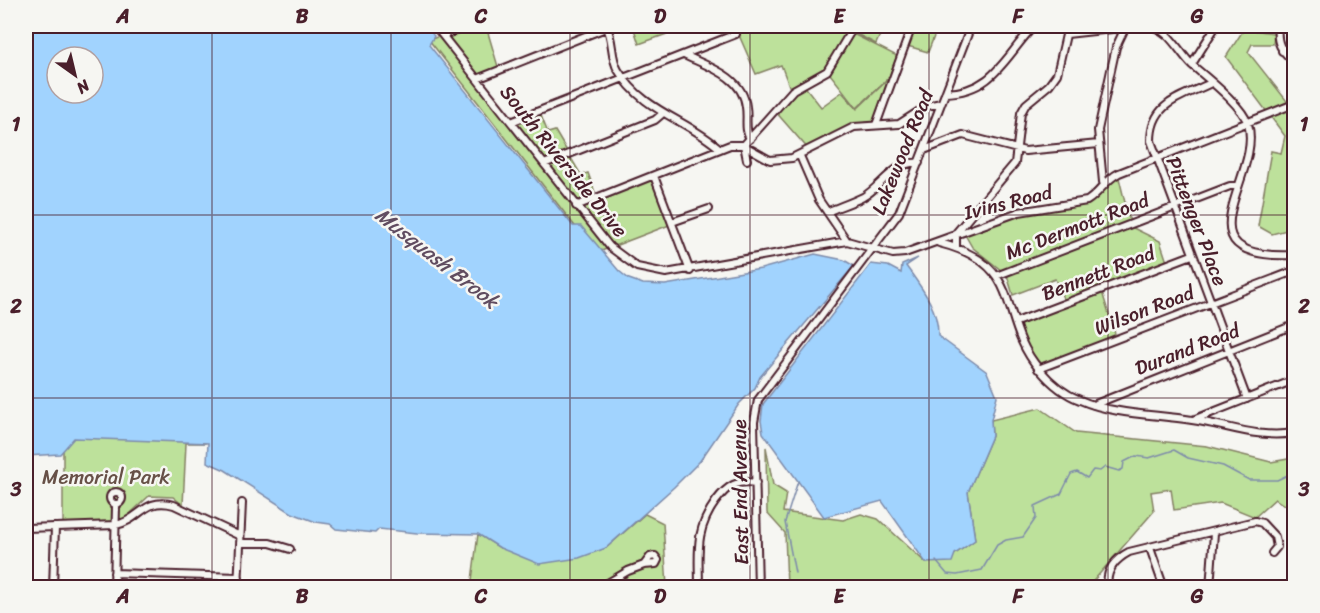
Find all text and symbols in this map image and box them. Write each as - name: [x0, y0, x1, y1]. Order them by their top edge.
- text: A: [115, 0, 130, 34]
- text: B: [296, 0, 309, 34]
- text: C: [474, 0, 488, 34]
- text: D: [654, 0, 667, 34]
- text: E: [833, 0, 846, 34]
- text: F: [1012, 0, 1025, 34]
- text: G: [1190, 0, 1204, 34]
- north arrow: [45, 45, 105, 105]
- text: N: [70, 71, 97, 103]
- street label: South Riverside Drive: [491, 77, 637, 246]
- street label: Lakewood Road: [861, 83, 944, 220]
- text: 1: [12, 107, 21, 142]
- text: 1: [1300, 107, 1309, 142]
- street label: Pittenger Place: [1156, 151, 1237, 291]
- street label: Ivins Road: [959, 174, 1057, 231]
- street label: Mc Dermott Road: [1000, 182, 1156, 270]
- water label: Musquash Brook: [366, 197, 509, 320]
- street label: Bennett Road: [1036, 235, 1161, 311]
- street label: Wilson Road: [1089, 275, 1201, 346]
- text: 2: [9, 289, 22, 324]
- text: 2: [1297, 289, 1310, 324]
- street label: Durand Road: [1130, 313, 1246, 386]
- street label: East End Avenue: [722, 418, 759, 565]
- park label: Memorial Park: [42, 460, 170, 495]
- text: 3: [10, 472, 22, 507]
- text: 3: [1298, 472, 1310, 507]
- text: A: [115, 579, 130, 613]
- text: B: [296, 579, 309, 613]
- text: C: [474, 579, 488, 613]
- text: D: [654, 579, 667, 613]
- text: E: [833, 579, 846, 613]
- text: F: [1012, 579, 1025, 613]
- text: G: [1190, 579, 1204, 613]

